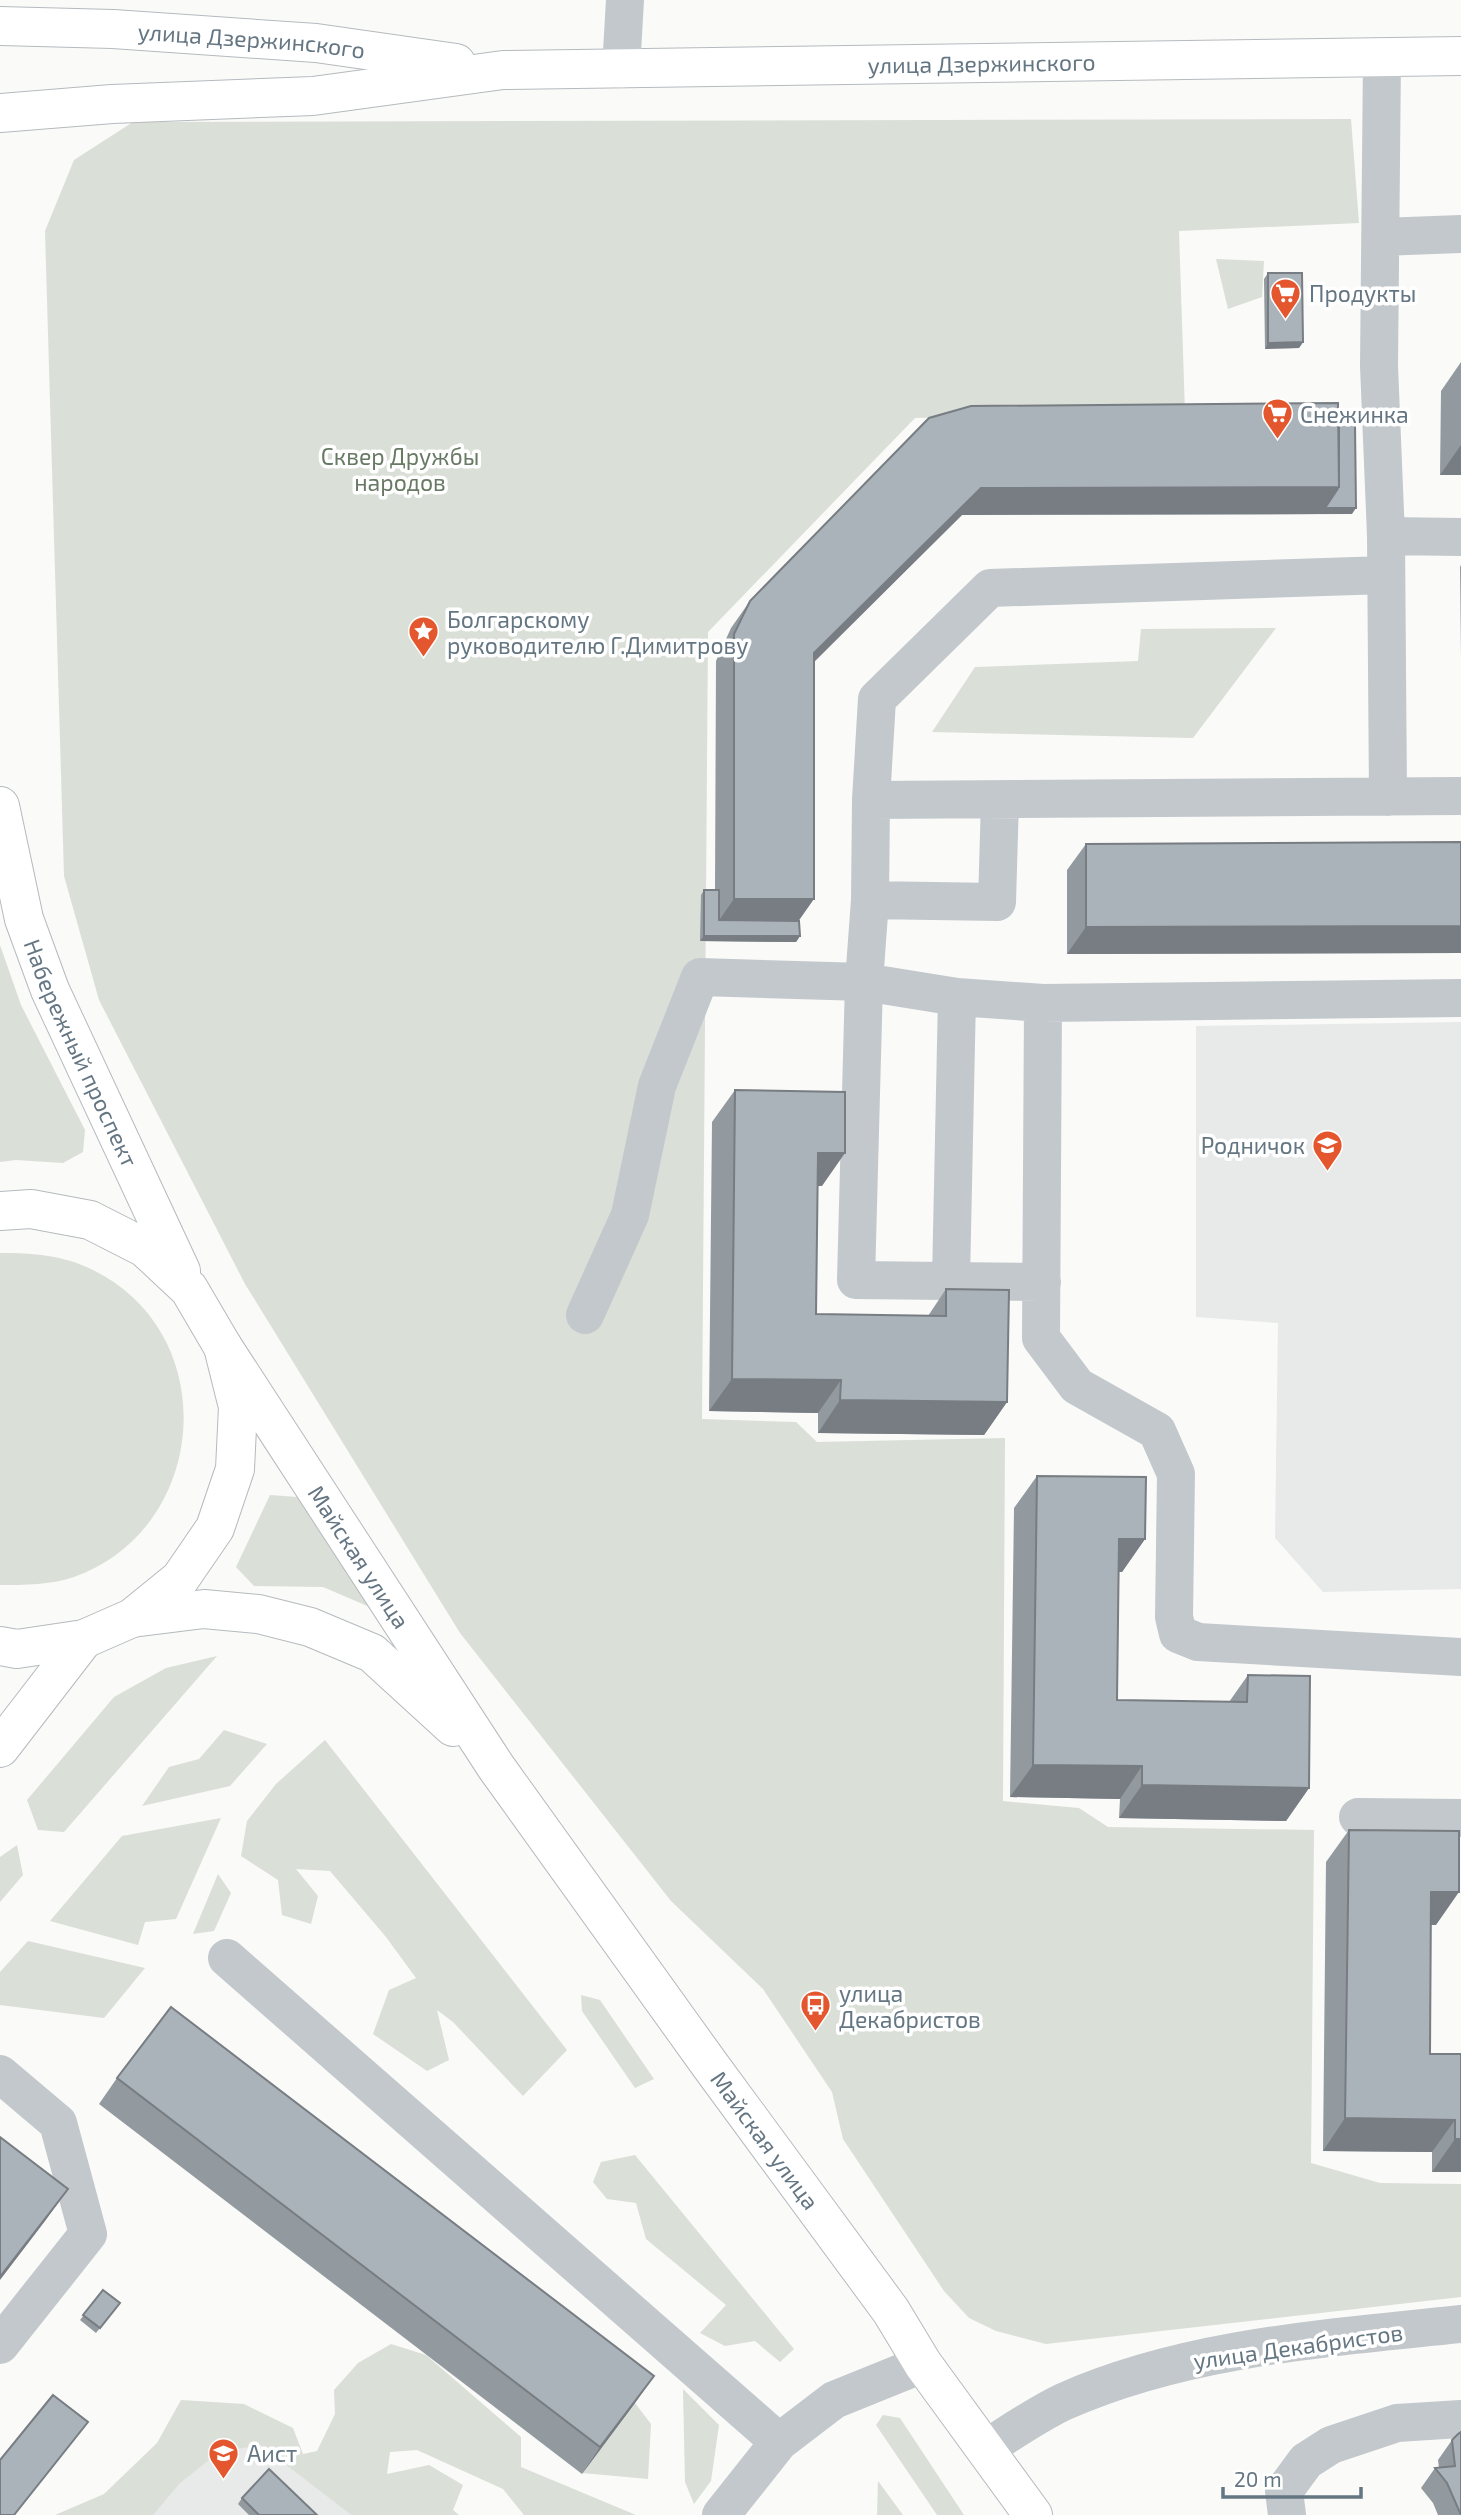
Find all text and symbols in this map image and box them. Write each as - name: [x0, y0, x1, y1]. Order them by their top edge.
- street label: улица Дзержинского: [137, 17, 367, 64]
- street label: улица Дзержинского: [867, 47, 1096, 80]
- supermarket icon: Продукты: [1269, 276, 1303, 320]
- place label: Продукты: [1309, 279, 1416, 308]
- supermarket icon: Снежинка: [1260, 397, 1294, 441]
- place label: Снежинка: [1300, 400, 1409, 428]
- park label: Сквер Дружбы народов: [321, 442, 479, 496]
- place label: Болгарскому руководителю Г.Димитрову: [447, 605, 748, 660]
- place icon: Болгарскому руководителю Г.Димитрову: [407, 615, 441, 659]
- street label: Набережный проспект: [18, 935, 144, 1171]
- school or university icon: Родничок: [1311, 1128, 1345, 1172]
- place label: Родничок: [1201, 1131, 1305, 1159]
- street label: Майская улица: [303, 1480, 416, 1633]
- place label: улица Декабристов: [839, 1979, 981, 2033]
- bus stop icon: улица Декабристов: [799, 1989, 833, 2033]
- street label: Майская улица: [705, 2065, 825, 2215]
- street label: улица Декабристов: [1192, 2317, 1405, 2376]
- school or university icon: Аист: [207, 2436, 241, 2480]
- place label: Аист: [247, 2439, 297, 2467]
- scale bar: [1223, 2456, 1361, 2500]
- text: 20 m: [1234, 2466, 1282, 2491]

